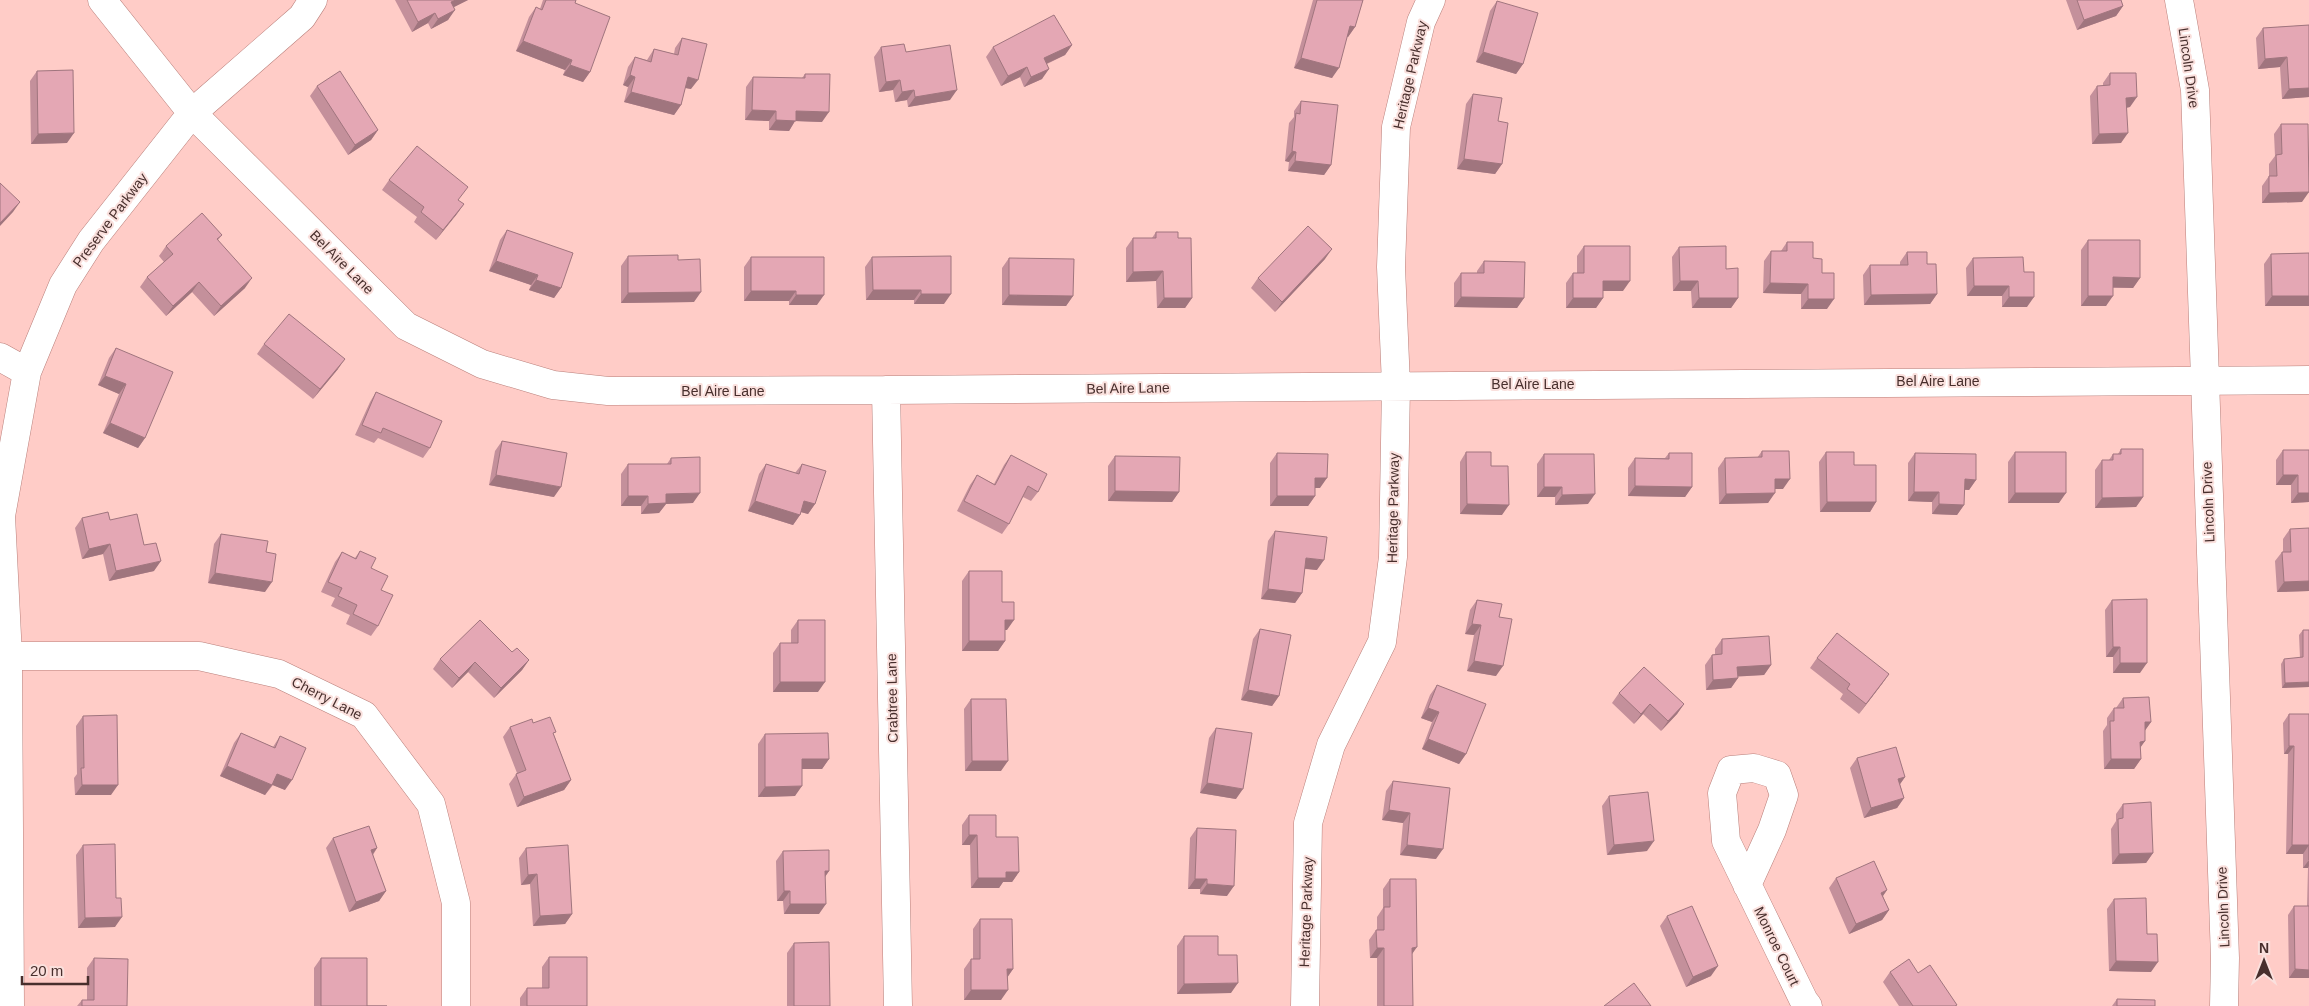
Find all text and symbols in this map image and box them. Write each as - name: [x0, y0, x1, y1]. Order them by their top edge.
- street label: Heritage Parkway: [1390, 19, 1430, 131]
- street label: Lincoln Drive: [2175, 27, 2203, 109]
- street label: Preserve Parkway: [69, 170, 151, 270]
- street label: Bel Aire Lane: [307, 227, 377, 297]
- street label: Bel Aire Lane: [1896, 373, 1980, 389]
- street label: Bel Aire Lane: [1491, 376, 1575, 392]
- street label: Bel Aire Lane: [1086, 379, 1170, 397]
- street label: Bel Aire Lane: [681, 383, 765, 399]
- street label: Heritage Parkway: [1384, 453, 1402, 563]
- street label: Lincoln Drive: [2199, 461, 2217, 543]
- street label: Crabtree Lane: [883, 653, 901, 743]
- street label: Cherry Lane: [289, 673, 365, 723]
- street label: Heritage Parkway: [1296, 857, 1316, 967]
- street label: Lincoln Drive: [2214, 866, 2232, 948]
- street label: Monroe Court: [1751, 904, 1803, 988]
- north arrow: [2239, 936, 2289, 986]
- text: N: [2259, 940, 2269, 956]
- scale bar: [22, 954, 89, 986]
- text: 20 m: [30, 962, 63, 979]

